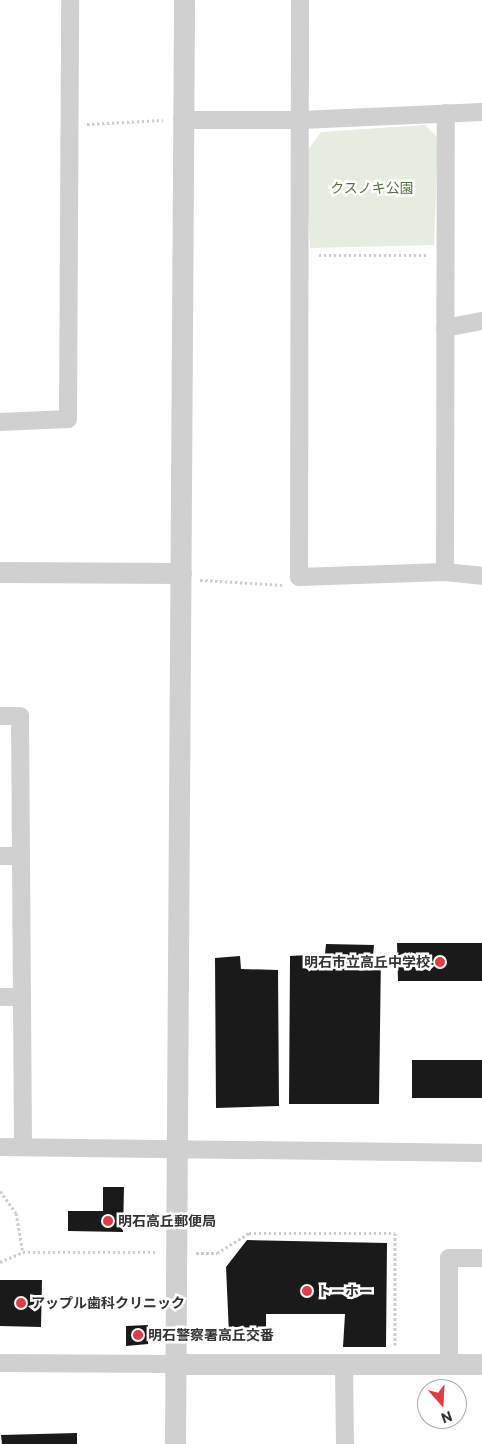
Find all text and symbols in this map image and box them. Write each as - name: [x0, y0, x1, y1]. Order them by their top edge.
- park label: クスノキ公園: [330, 180, 414, 196]
- place label: 明石市立高丘中学校: [304, 954, 430, 970]
- marker: 明石市立高丘中学校: [434, 956, 446, 968]
- place label: 明石高丘郵便局: [118, 1213, 216, 1229]
- marker: 明石高丘郵便局: [102, 1215, 114, 1227]
- place label: トーホー: [317, 1283, 373, 1299]
- marker: トーホー: [301, 1285, 313, 1297]
- place label: アップル歯科クリニック: [31, 1295, 185, 1311]
- marker: アップル歯科クリニック: [15, 1297, 27, 1309]
- place label: 明石警察署高丘交番: [148, 1327, 274, 1343]
- marker: 明石警察署高丘交番: [132, 1329, 144, 1341]
- north arrow: [417, 1379, 467, 1429]
- text: N: [439, 1408, 454, 1427]

